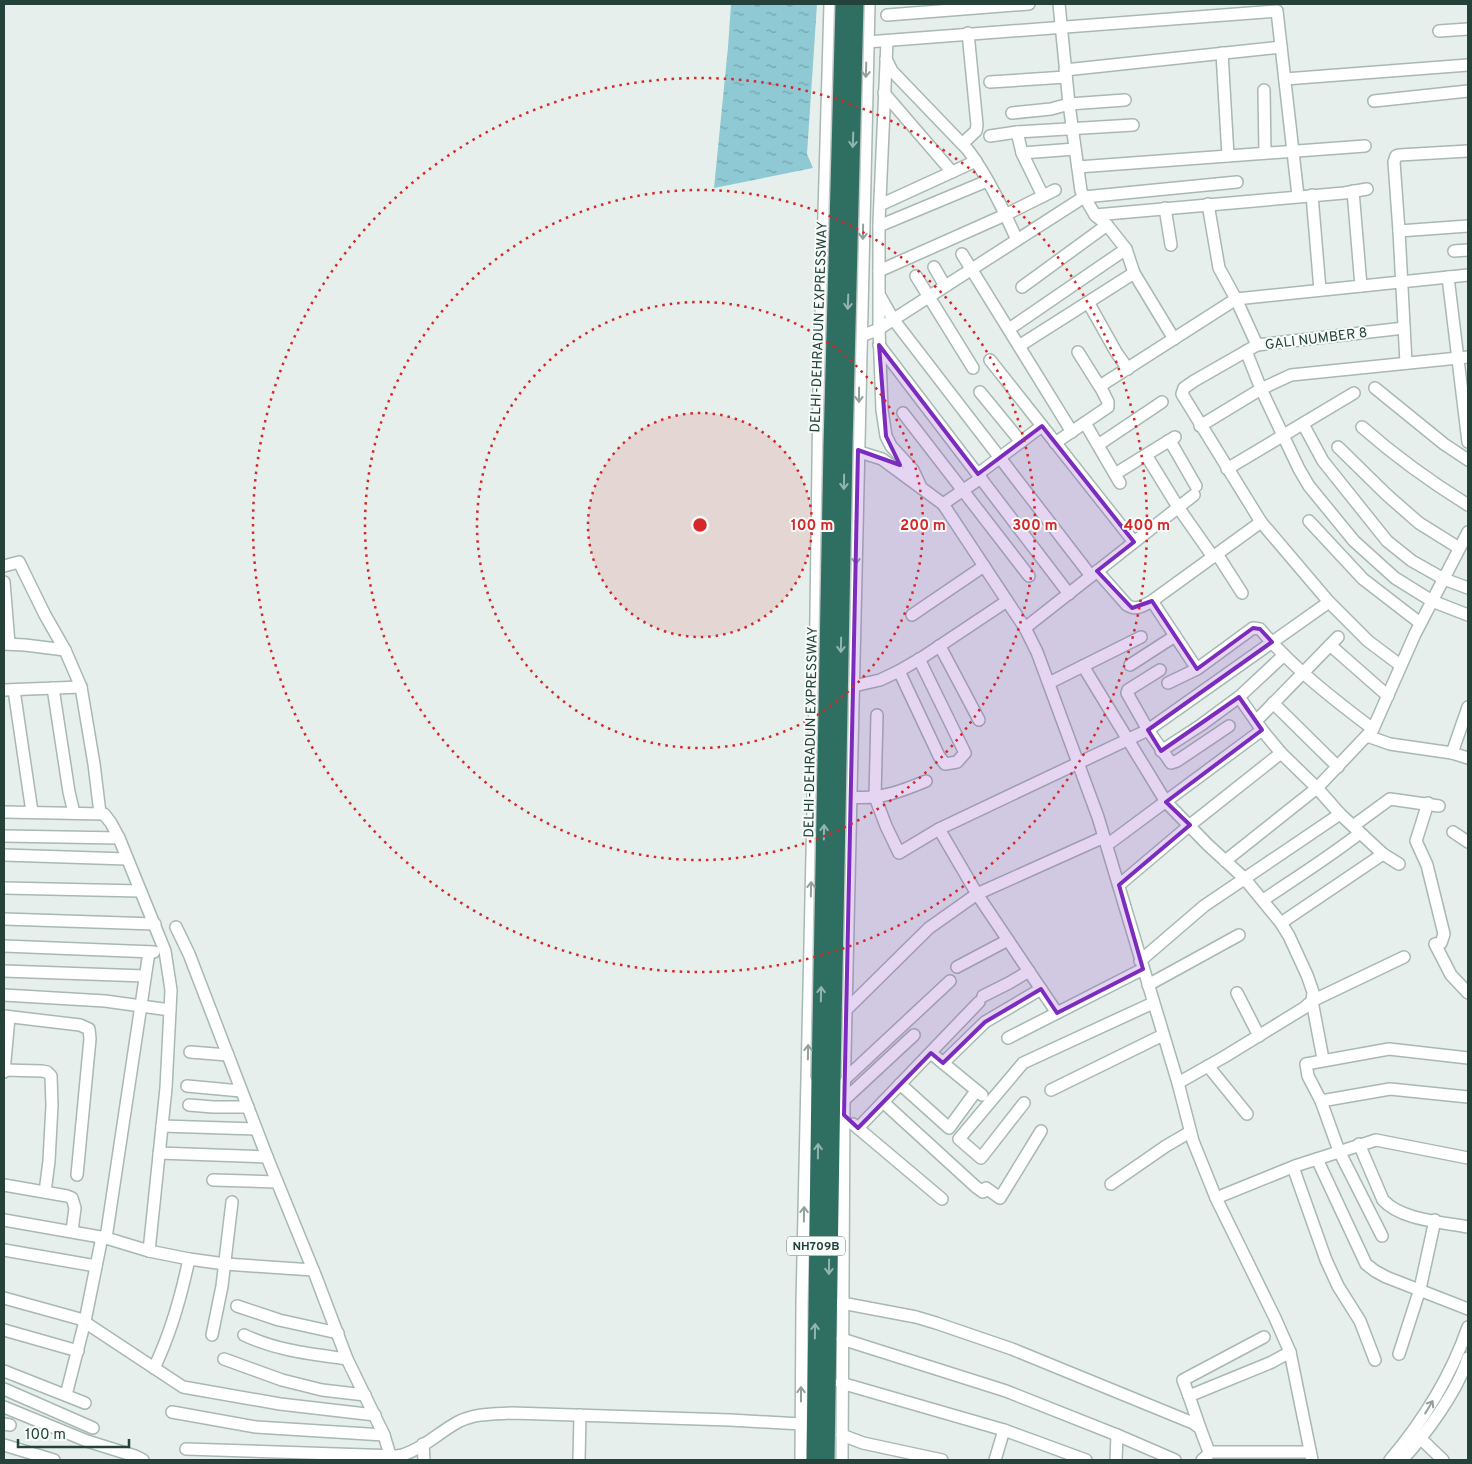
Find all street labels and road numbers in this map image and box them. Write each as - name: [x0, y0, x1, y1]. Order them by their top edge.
- street label: DELHI-DEHRADUN EXPRESSWAY: [807, 221, 832, 433]
- street label: GALI NUMBER 8: [1264, 325, 1368, 354]
- street label: DELHI-DEHRADUN EXPRESSWAY: [801, 626, 822, 838]
- road number: NH709B: [787, 1236, 845, 1256]

